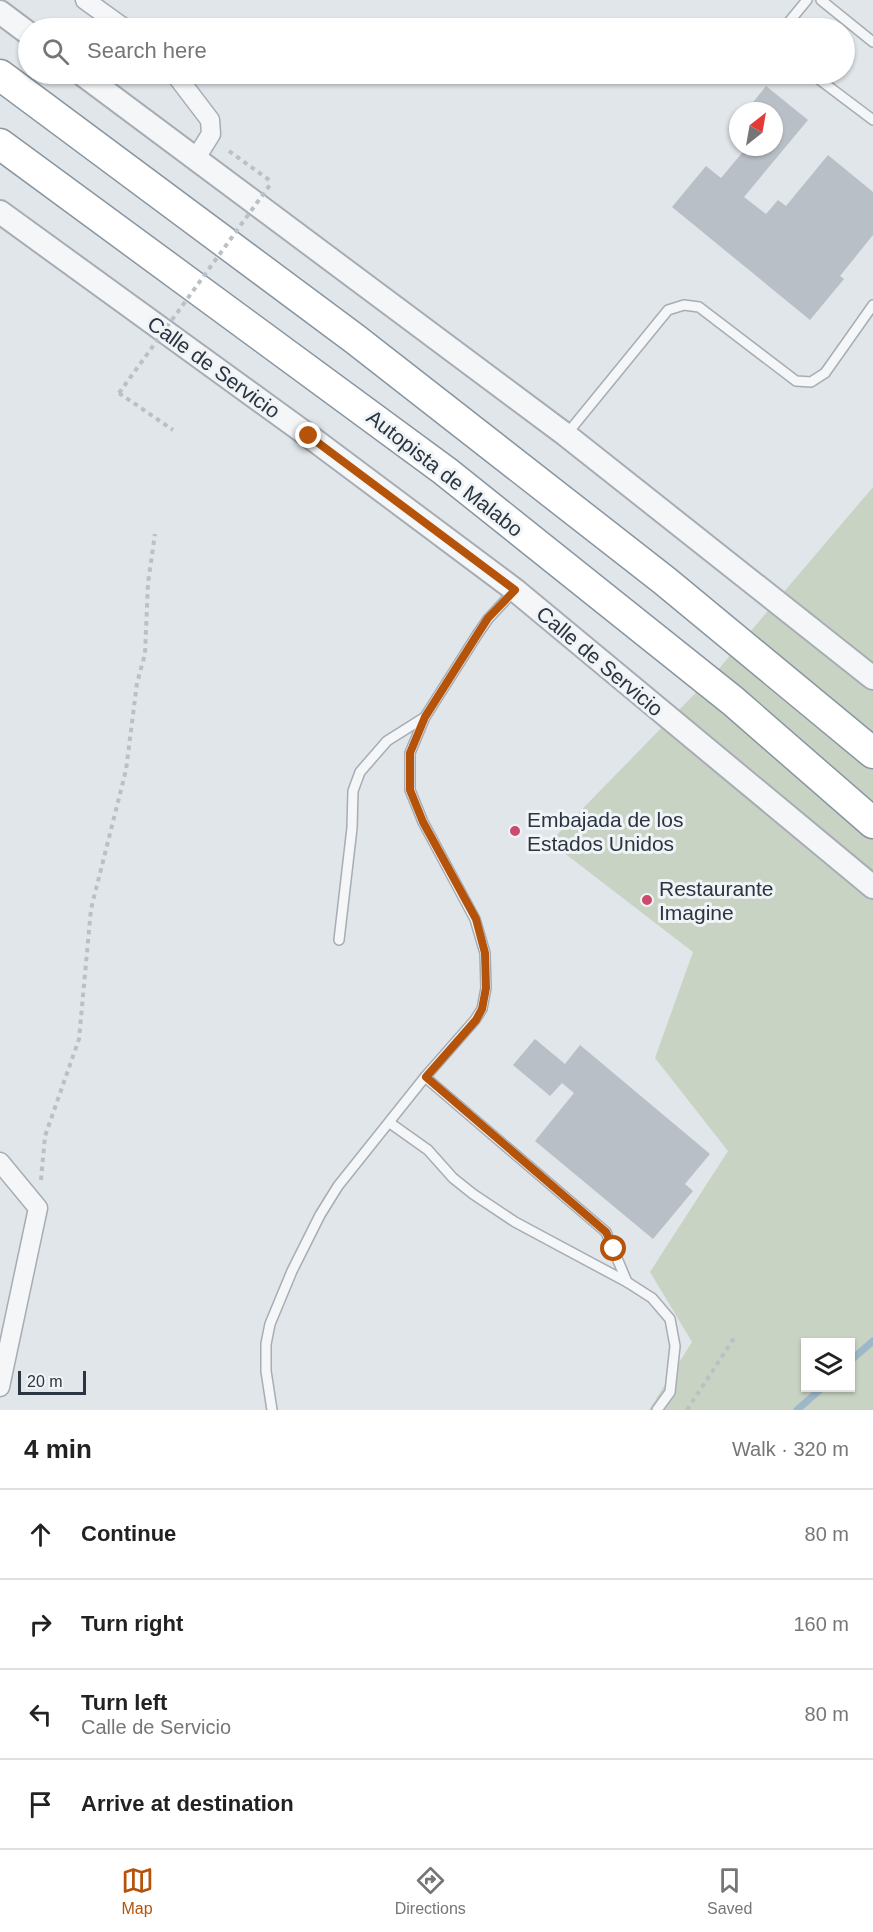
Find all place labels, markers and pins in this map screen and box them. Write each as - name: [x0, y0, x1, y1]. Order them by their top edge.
- place label: Embajada de los Estados Unidos: [527, 808, 683, 855]
- marker: Embajada de los Estados Unidos: [508, 824, 522, 838]
- place label: Restaurante Imagine: [659, 877, 773, 924]
- marker: Restaurante Imagine: [640, 893, 654, 907]

